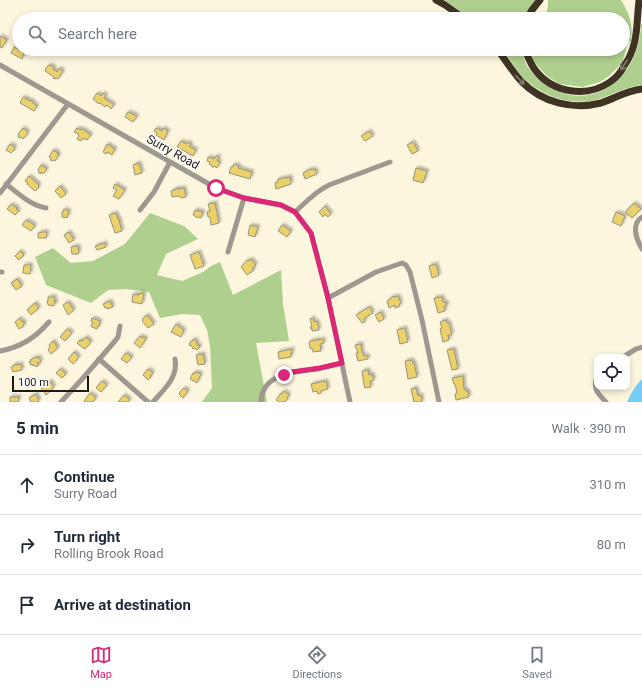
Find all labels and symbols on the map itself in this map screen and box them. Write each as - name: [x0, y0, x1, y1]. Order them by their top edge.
- one-way arrow: [620, 59, 628, 71]
- one-way arrow: [516, 75, 525, 85]
- street label: Surry Road: [144, 132, 202, 172]
- route start: [207, 179, 225, 197]
- route end: [275, 366, 293, 384]
- scale bar: [12, 374, 89, 393]

